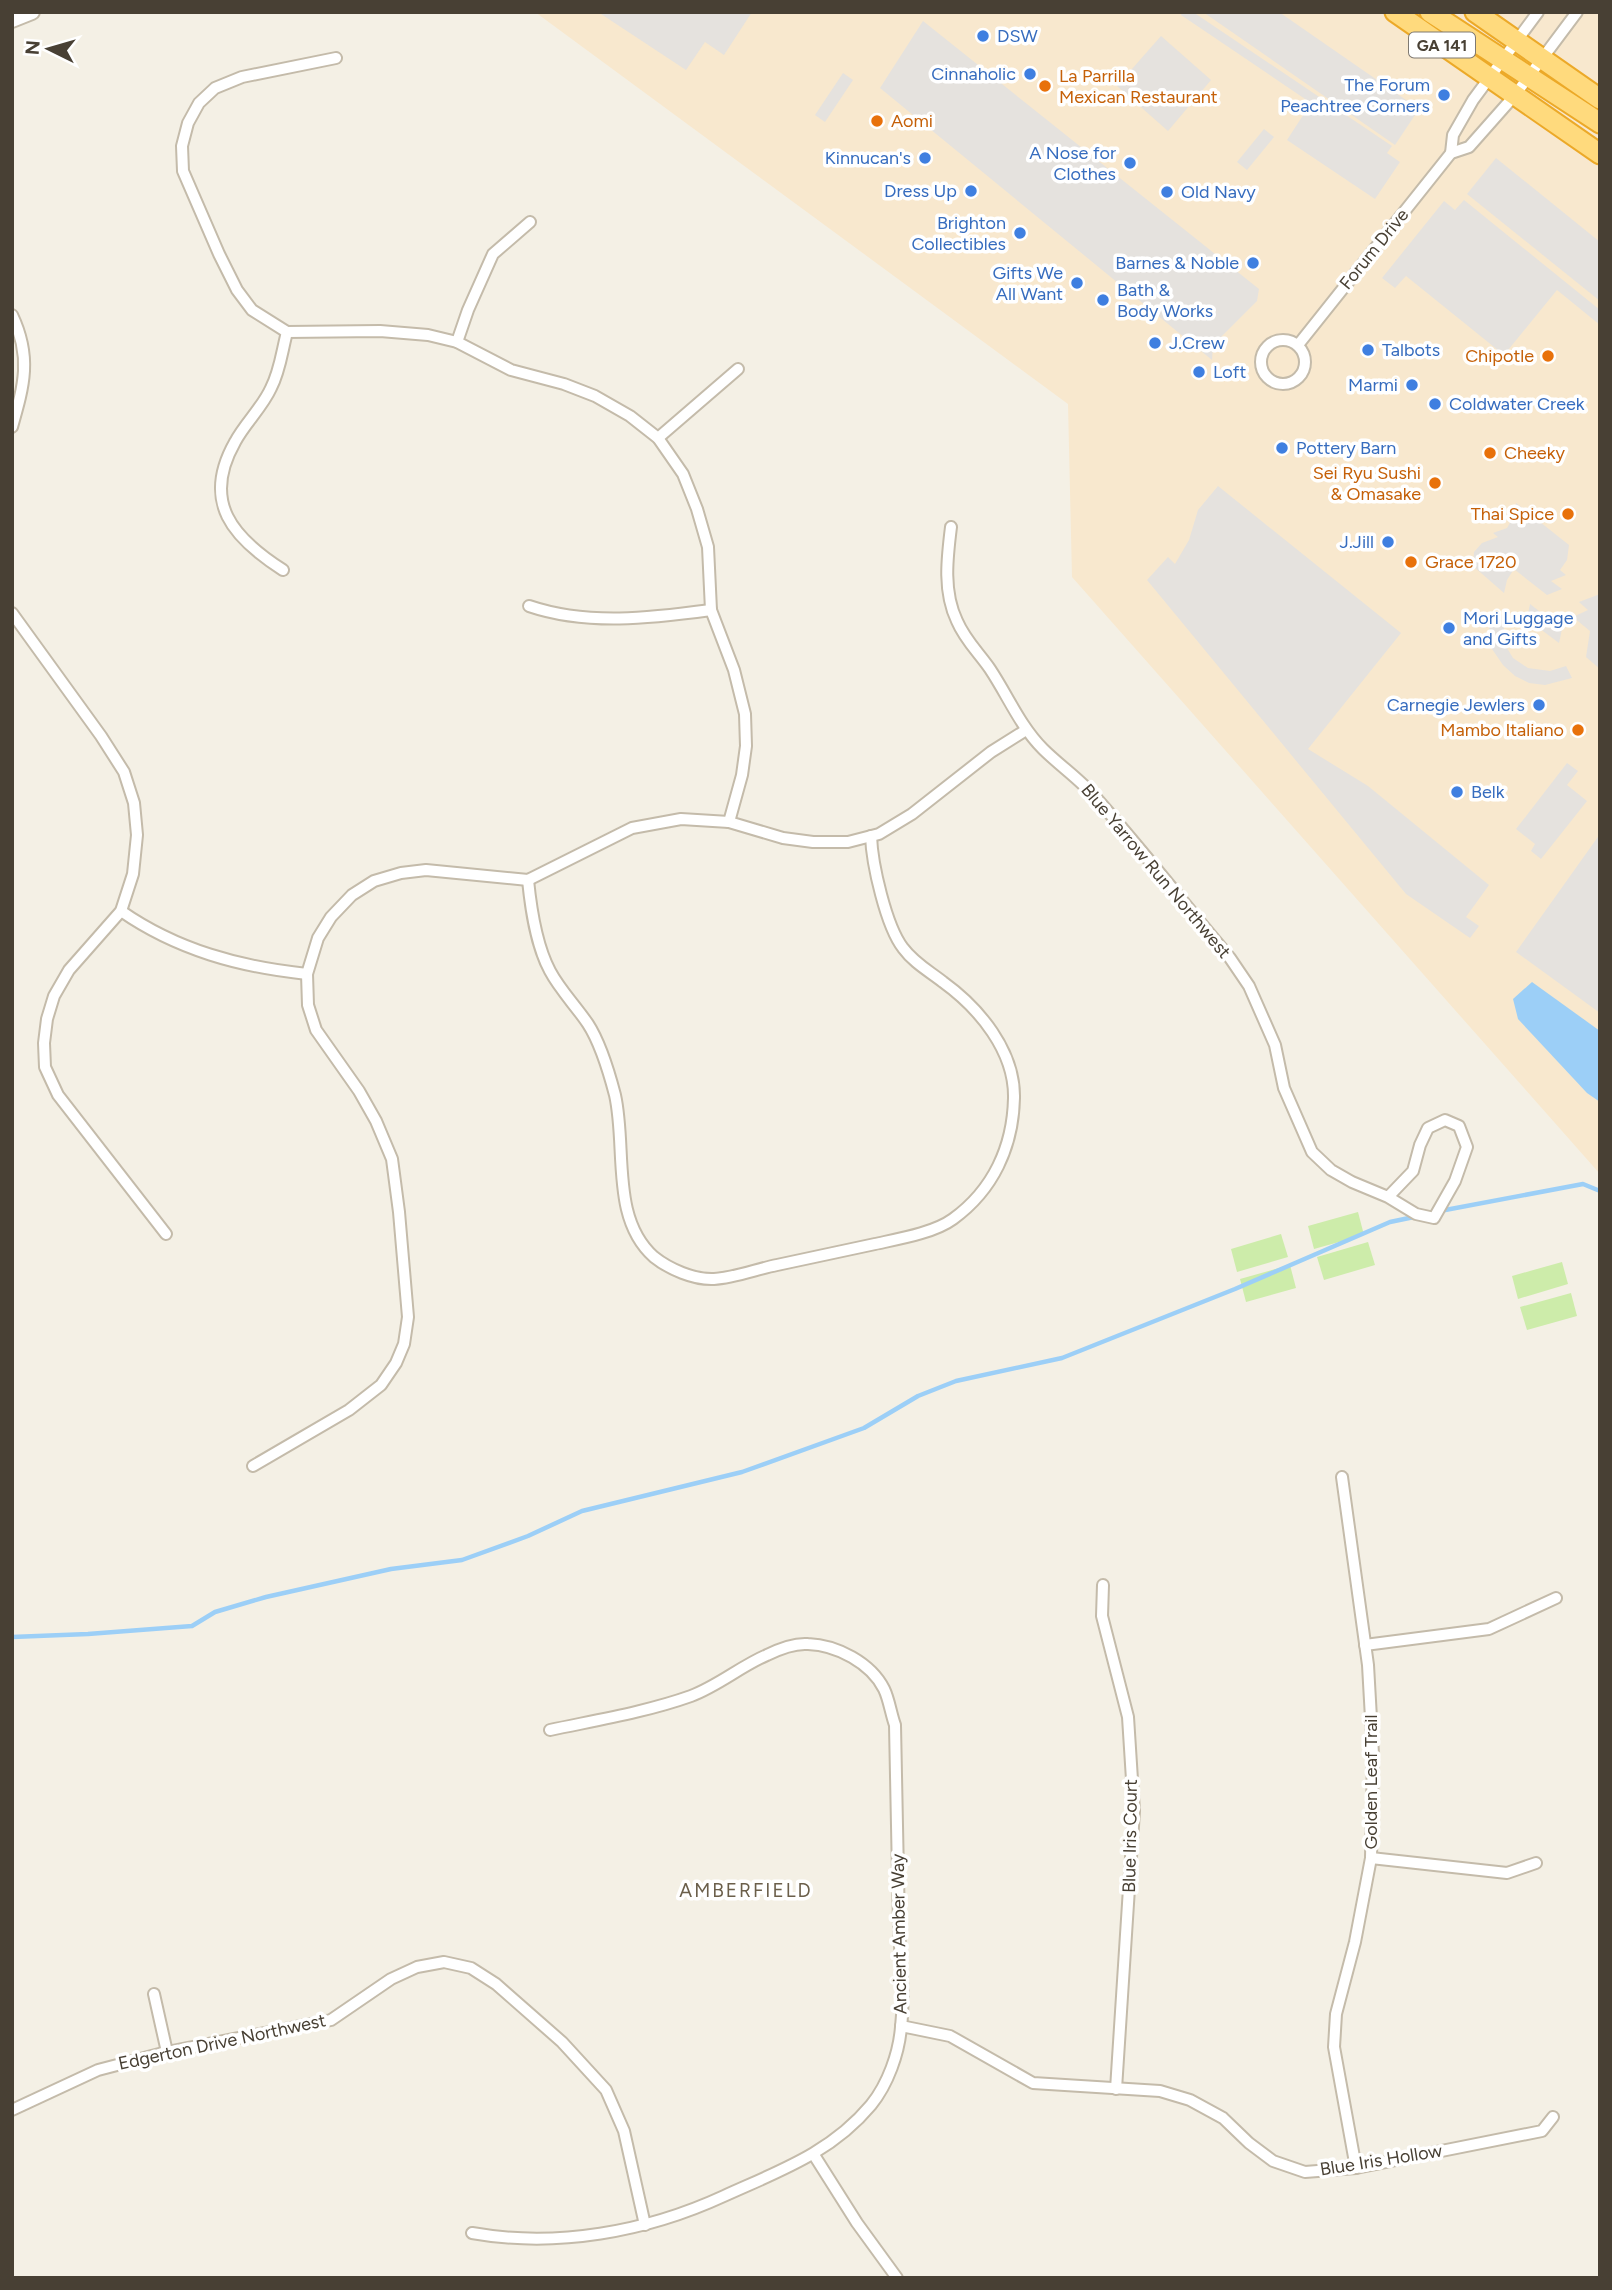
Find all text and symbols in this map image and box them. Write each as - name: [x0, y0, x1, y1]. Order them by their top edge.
- north arrow: [14, 14, 84, 84]
- place label: DSW: [997, 25, 1038, 47]
- marker: DSW: [975, 28, 991, 44]
- road number: GA 141: [1409, 32, 1475, 58]
- text: N: [20, 39, 45, 56]
- place label: Cinnaholic: [931, 63, 1016, 85]
- place label: La Parrilla Mexican Restaurant: [1059, 65, 1218, 108]
- marker: Cinnaholic: [1022, 66, 1038, 82]
- place label: The Forum Peachtree Corners: [1280, 74, 1430, 117]
- marker: La Parrilla Mexican Restaurant: [1037, 78, 1053, 94]
- marker: The Forum Peachtree Corners: [1436, 87, 1452, 103]
- place label: Aomi: [891, 110, 933, 132]
- marker: Aomi: [869, 113, 885, 129]
- place label: A Nose for Clothes: [1029, 142, 1116, 185]
- place label: Kinnucan's: [825, 147, 911, 169]
- marker: Kinnucan's: [917, 150, 933, 166]
- marker: A Nose for Clothes: [1122, 155, 1138, 171]
- place label: Dress Up: [884, 180, 957, 202]
- place label: Old Navy: [1181, 181, 1256, 203]
- marker: Dress Up: [963, 183, 979, 199]
- marker: Old Navy: [1159, 184, 1175, 200]
- street label: Forum Drive: [1335, 204, 1413, 294]
- place label: Brighton Collectibles: [911, 212, 1006, 255]
- marker: Brighton Collectibles: [1012, 225, 1028, 241]
- place label: Barnes & Noble: [1115, 252, 1239, 274]
- marker: Barnes & Noble: [1245, 255, 1261, 271]
- place label: Gifts We All Want: [992, 262, 1063, 305]
- marker: Gifts We All Want: [1069, 275, 1085, 291]
- place label: Bath & Body Works: [1117, 279, 1213, 322]
- marker: Bath & Body Works: [1095, 292, 1111, 308]
- place label: J.Crew: [1169, 332, 1225, 354]
- marker: J.Crew: [1147, 335, 1163, 351]
- place label: Talbots: [1382, 339, 1440, 361]
- marker: Talbots: [1360, 342, 1376, 358]
- place label: Chipotle: [1465, 345, 1534, 367]
- marker: Chipotle: [1540, 348, 1556, 364]
- place label: Loft: [1213, 361, 1246, 383]
- marker: Loft: [1191, 364, 1207, 380]
- place label: Marmi: [1348, 374, 1398, 396]
- marker: Marmi: [1404, 377, 1420, 393]
- place label: Coldwater Creek: [1449, 393, 1585, 415]
- marker: Coldwater Creek: [1427, 396, 1443, 412]
- place label: Pottery Barn: [1296, 437, 1396, 459]
- marker: Pottery Barn: [1274, 440, 1290, 456]
- place label: Cheeky: [1504, 442, 1565, 464]
- marker: Cheeky: [1482, 445, 1498, 461]
- place label: Sei Ryu Sushi & Omasake: [1313, 462, 1421, 505]
- marker: Sei Ryu Sushi & Omasake: [1427, 475, 1443, 491]
- place label: Thai Spice: [1471, 503, 1554, 525]
- marker: Thai Spice: [1560, 506, 1576, 522]
- place label: J.Jill: [1340, 531, 1374, 553]
- marker: J.Jill: [1380, 534, 1396, 550]
- place label: Grace 1720: [1425, 551, 1517, 573]
- marker: Grace 1720: [1403, 554, 1419, 570]
- place label: Mori Luggage and Gifts: [1463, 607, 1574, 650]
- marker: Mori Luggage and Gifts: [1441, 620, 1457, 636]
- place label: Carnegie Jewlers: [1387, 694, 1525, 716]
- marker: Carnegie Jewlers: [1531, 697, 1547, 713]
- place label: Mambo Italiano: [1440, 719, 1564, 741]
- marker: Mambo Italiano: [1570, 722, 1586, 738]
- street label: Blue Yarrow Run Northwest: [1077, 779, 1236, 963]
- place label: Belk: [1471, 781, 1505, 803]
- marker: Belk: [1449, 784, 1465, 800]
- street label: Golden Leaf Trail: [1360, 1715, 1382, 1849]
- street label: Blue Iris Court: [1118, 1779, 1142, 1893]
- street label: Ancient Amber Way: [887, 1853, 911, 2015]
- district label: AMBERFIELD: [679, 1879, 813, 1902]
- street label: Edgerton Drive Northwest: [116, 2009, 328, 2075]
- street label: Blue Iris Hollow: [1318, 2139, 1444, 2181]

